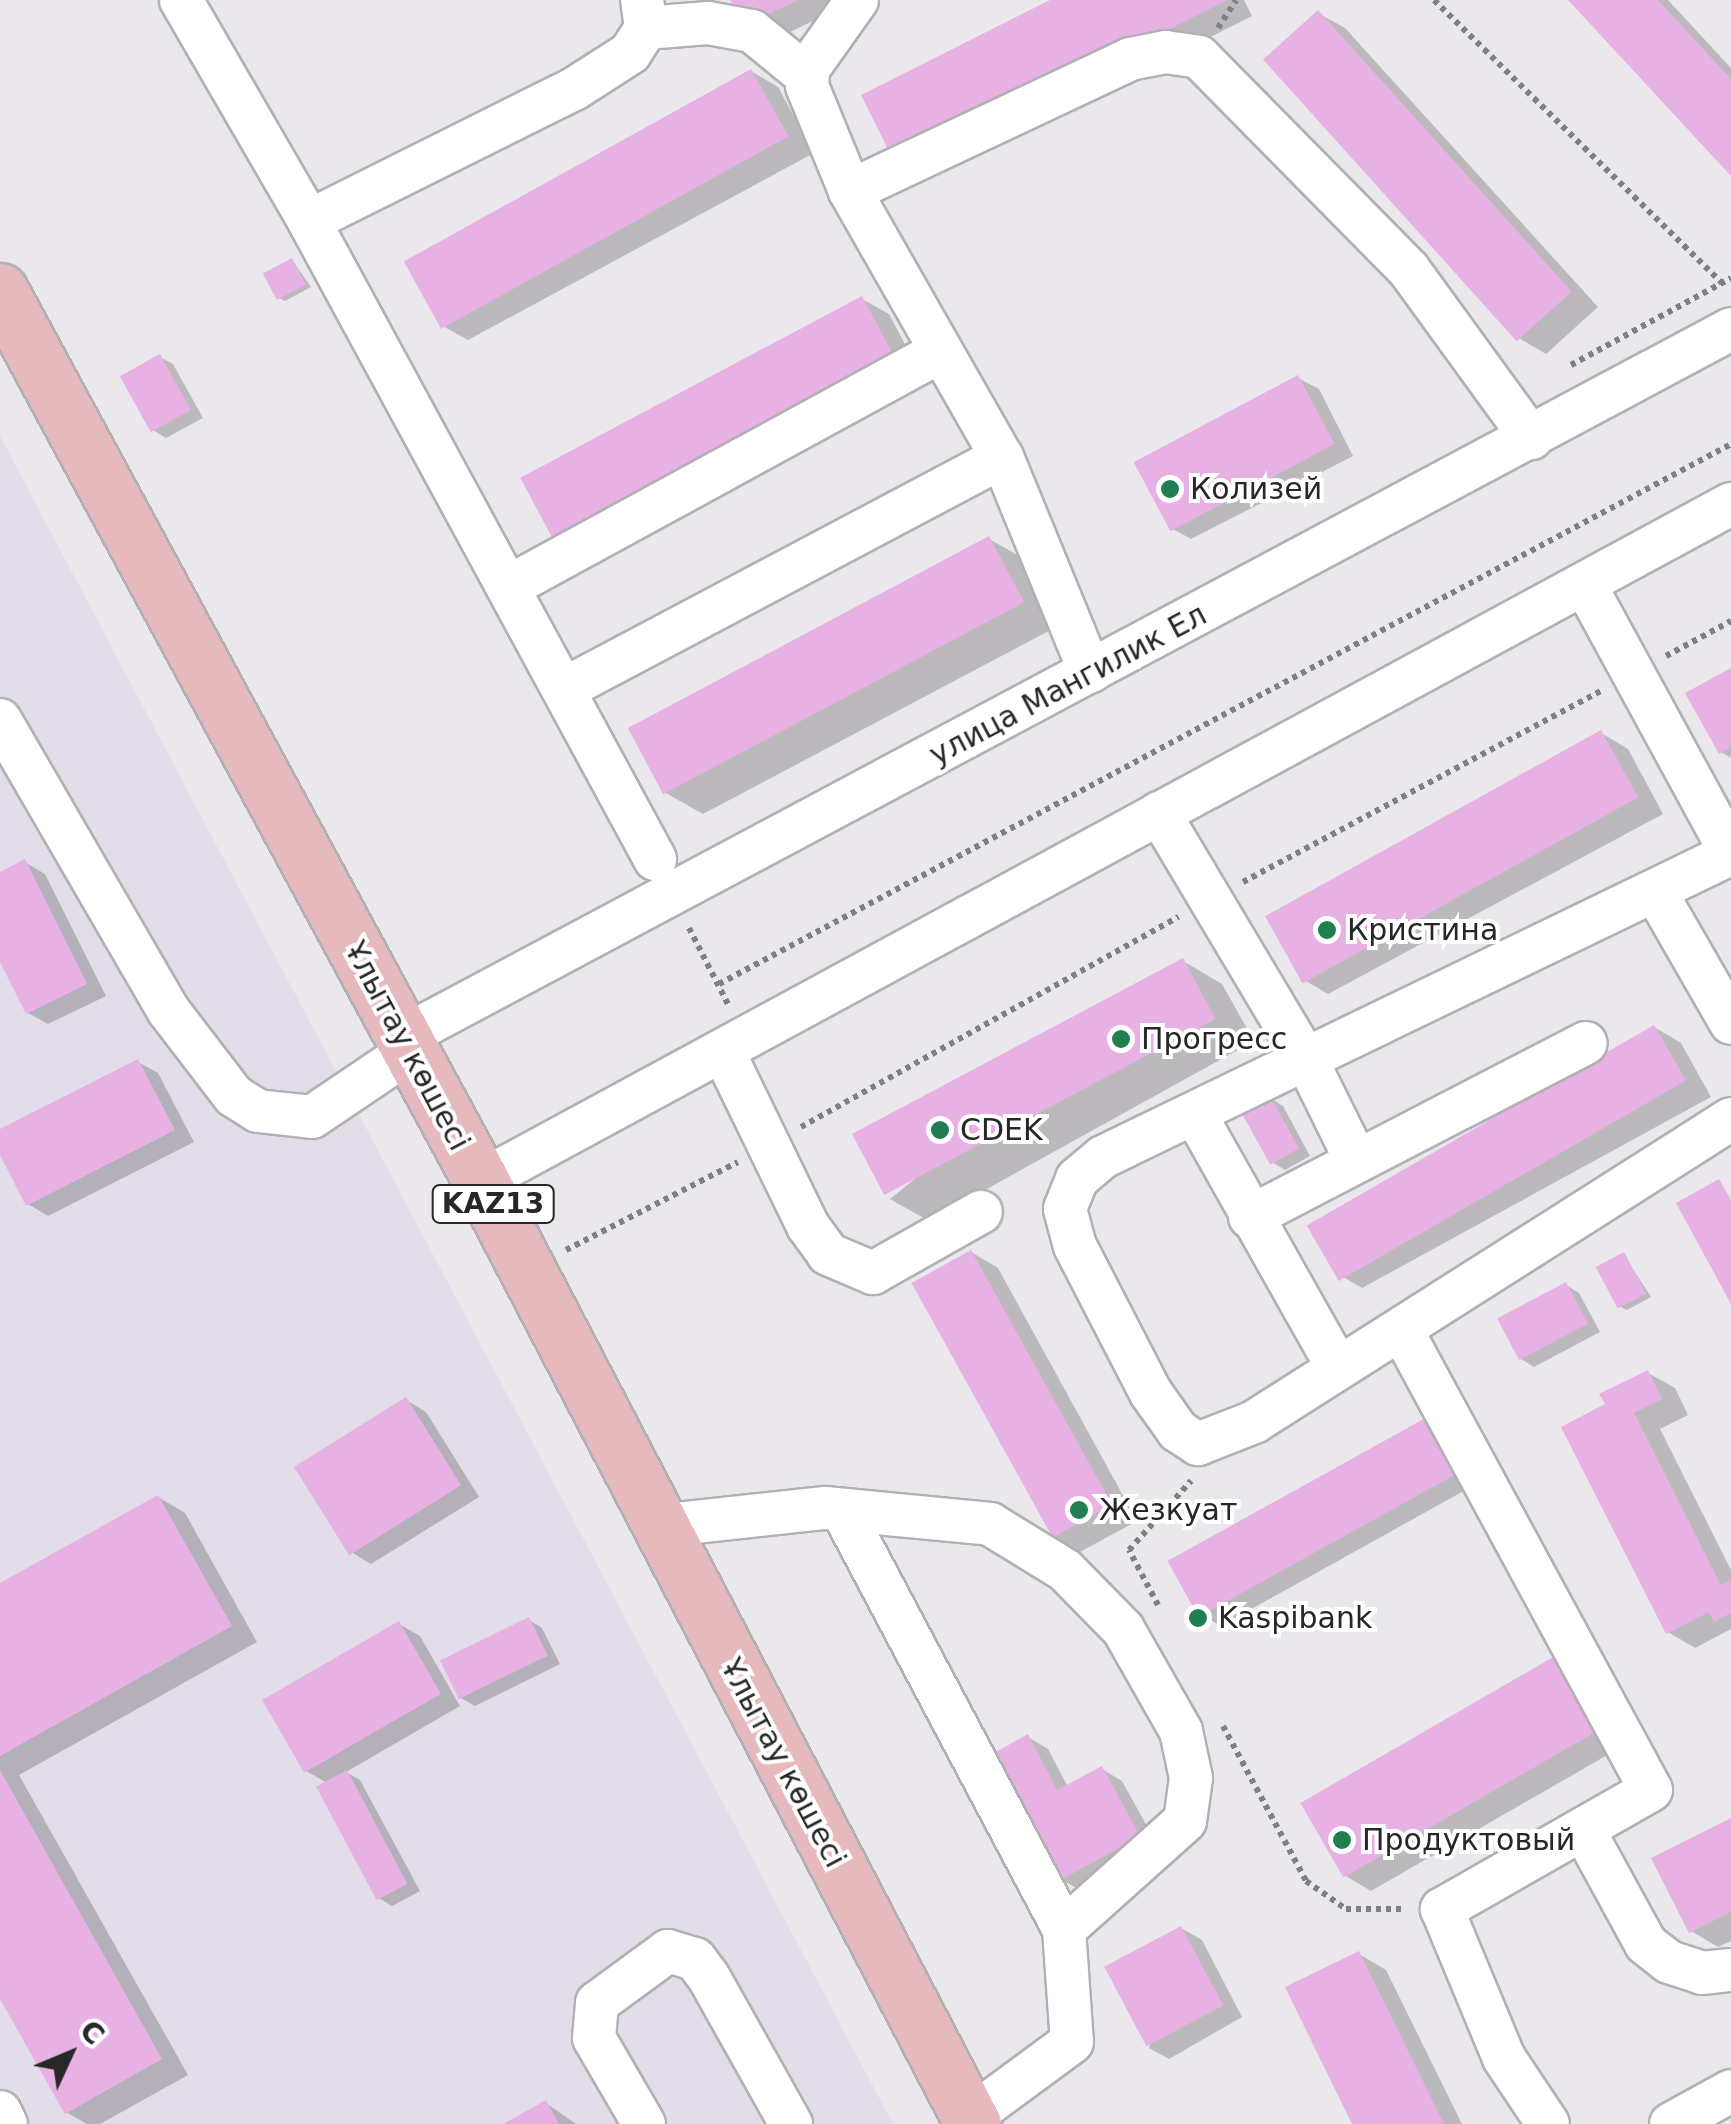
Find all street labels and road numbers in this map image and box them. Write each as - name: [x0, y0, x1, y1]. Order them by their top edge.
- street label: улица Мангилик Ел: [923, 597, 1213, 773]
- street label: Ұлытау көшесі: [337, 935, 477, 1157]
- road number: KAZ13: [430, 1181, 556, 1227]
- street label: Ұлытау көшесі: [713, 1652, 853, 1874]

